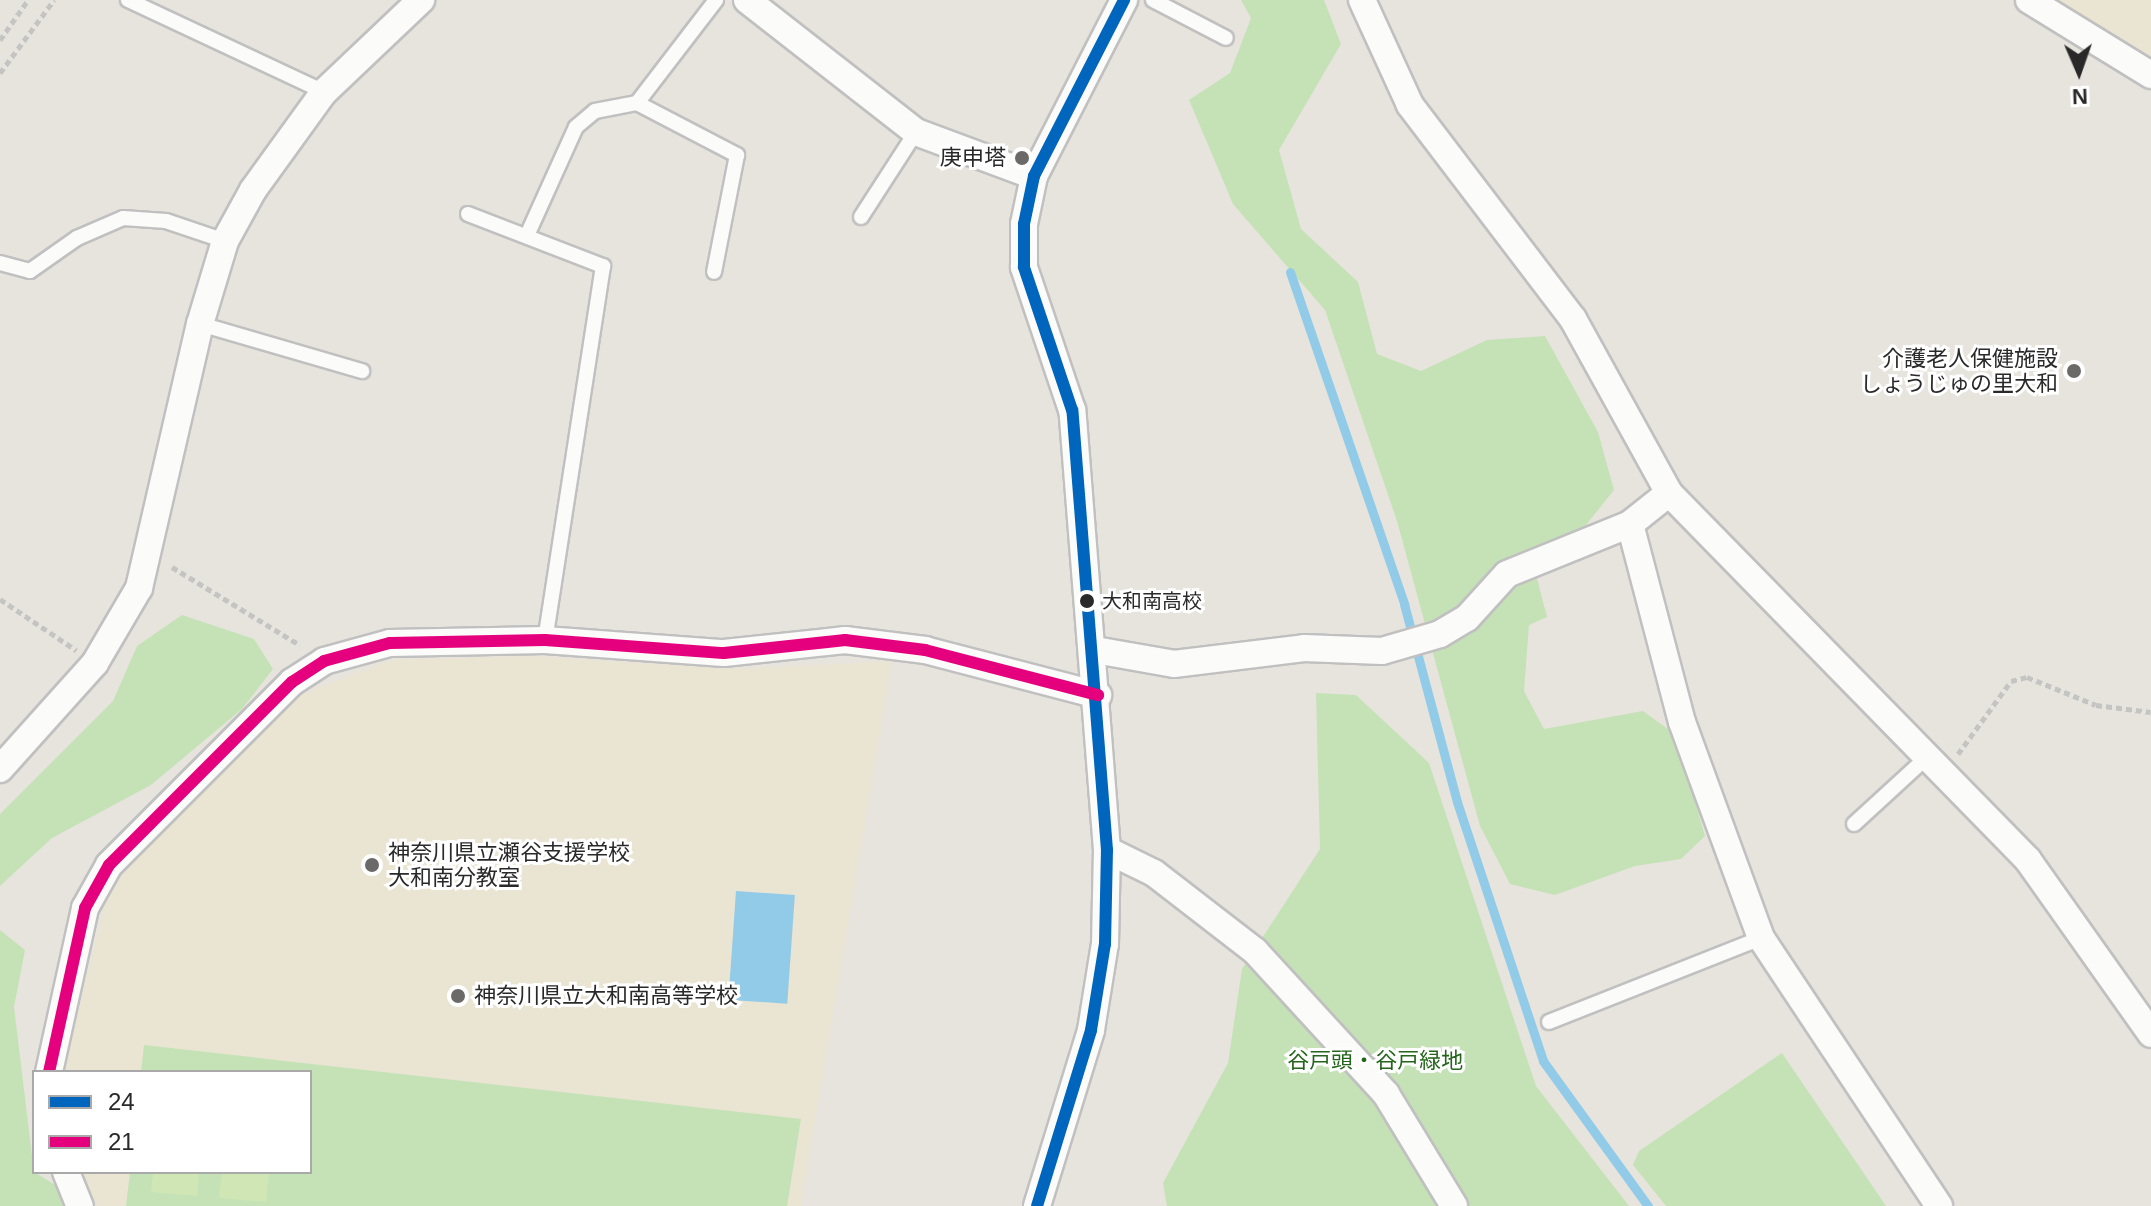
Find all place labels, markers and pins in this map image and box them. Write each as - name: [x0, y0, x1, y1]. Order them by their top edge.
- place label: 庚申塔: [940, 145, 1006, 171]
- marker: 庚申塔: [1013, 149, 1031, 167]
- place label: 介護老人保健施設 しょうじゅの里大和: [1860, 345, 2058, 396]
- marker: 介護老人保健施設 しょうじゅの里大和: [2065, 362, 2083, 380]
- place label: 大和南高校: [1102, 589, 1202, 613]
- marker: 大和南高校: [1079, 593, 1095, 609]
- place label: 神奈川県立瀬谷支援学校 大和南分教室: [388, 839, 630, 890]
- marker: 神奈川県立瀬谷支援学校 大和南分教室: [363, 856, 381, 874]
- place label: 神奈川県立大和南高等学校: [474, 983, 738, 1009]
- marker: 神奈川県立大和南高等学校: [449, 987, 467, 1005]

